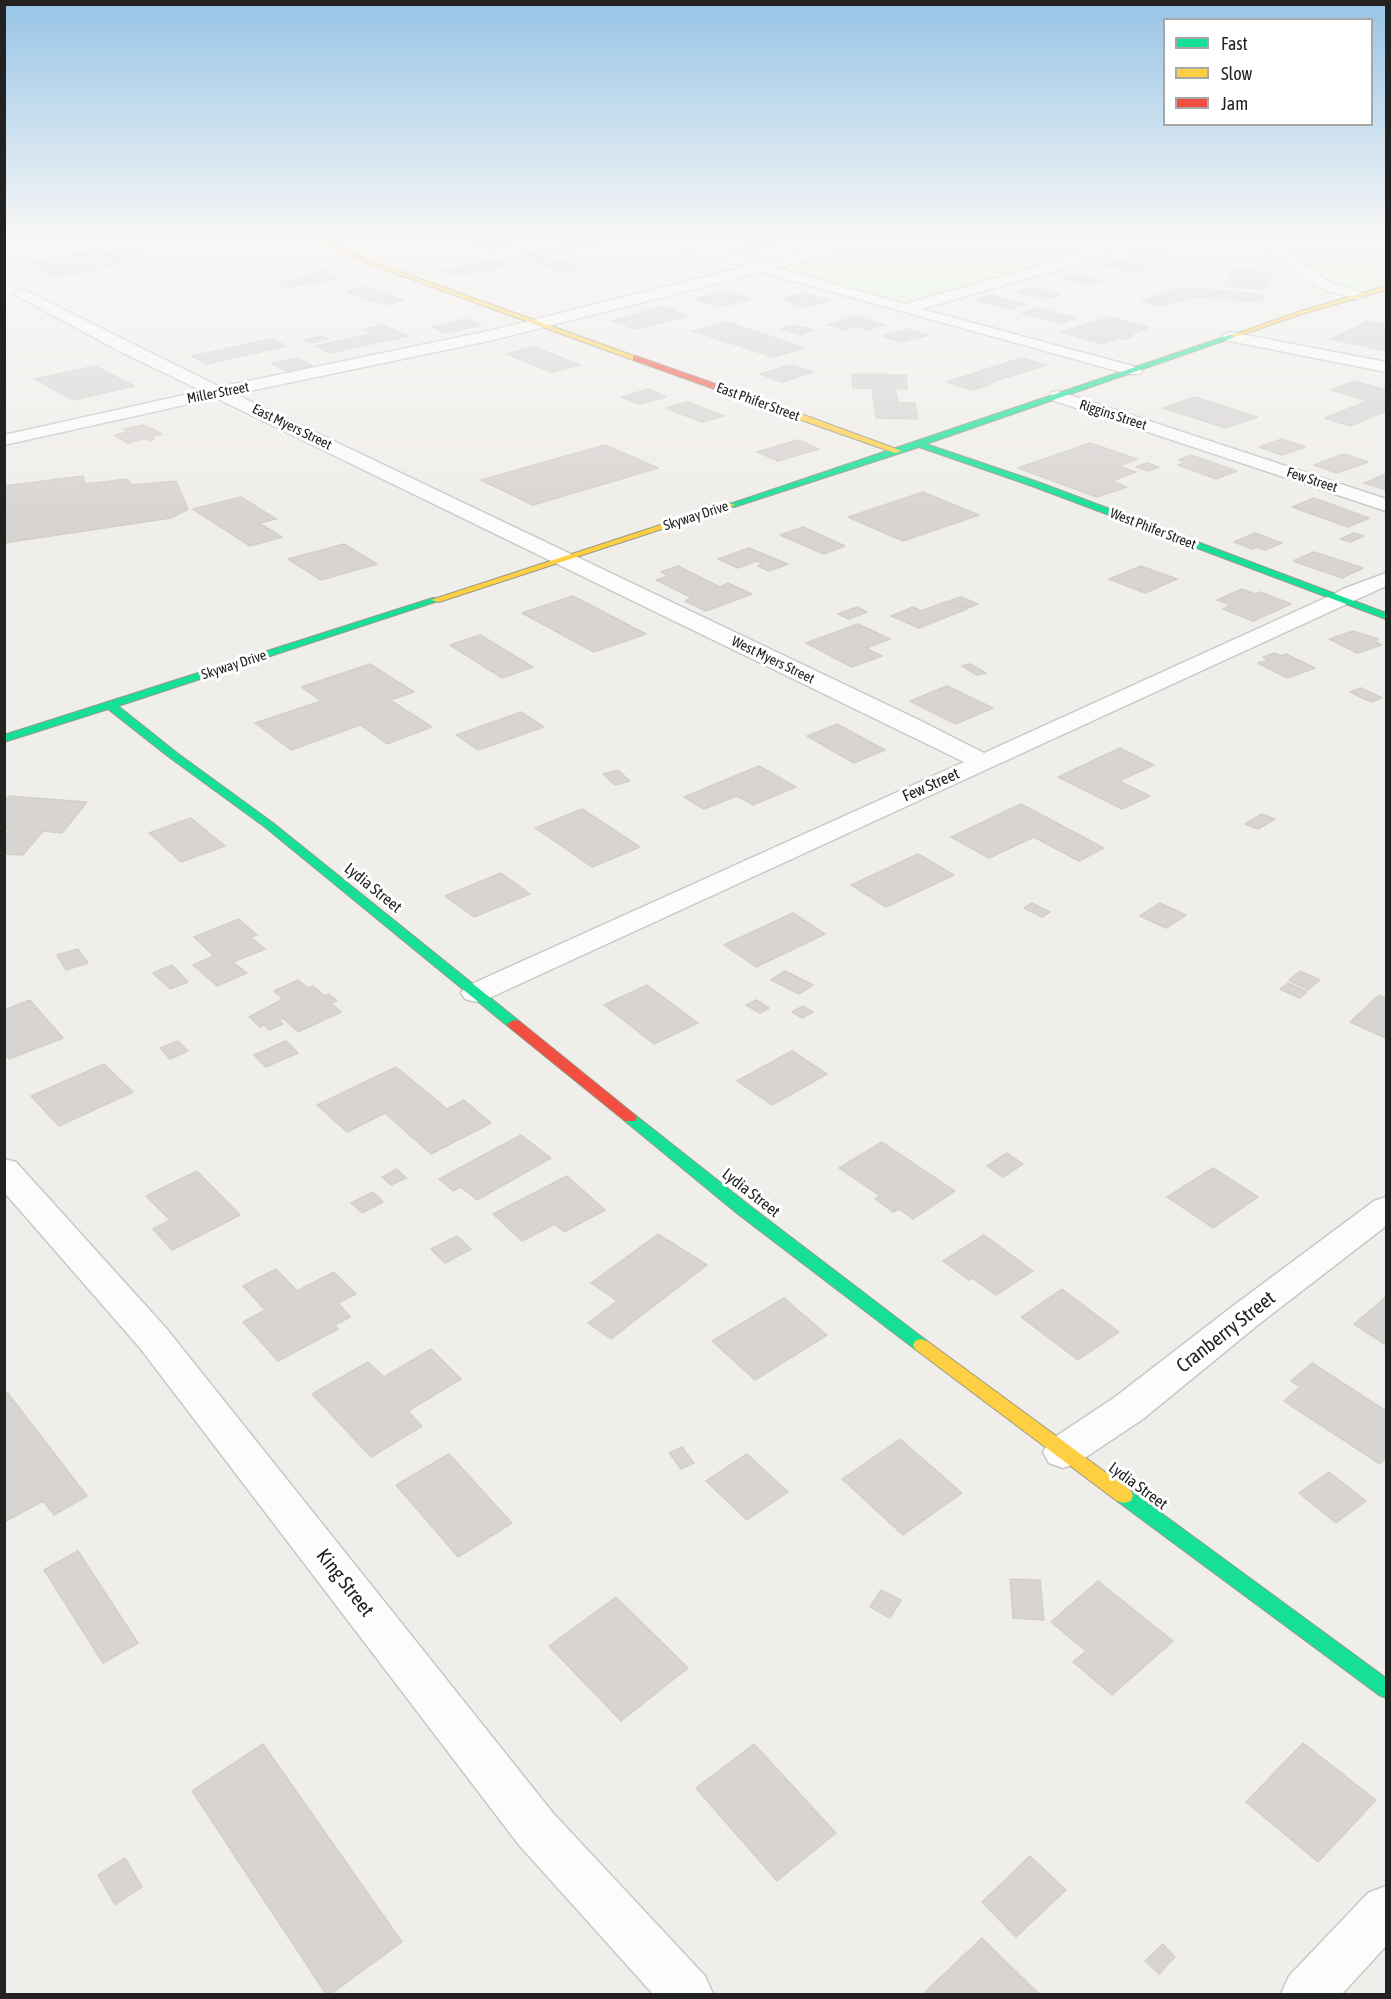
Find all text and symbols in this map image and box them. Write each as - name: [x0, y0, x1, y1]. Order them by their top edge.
- legend: [1163, 18, 1373, 126]
- text: Fast: [1221, 33, 1248, 54]
- text: Slow: [1221, 63, 1252, 84]
- text: Jam: [1221, 93, 1248, 114]
- street label: Miller Street: [185, 379, 251, 407]
- street label: East Phifer Street: [714, 379, 802, 425]
- street label: Riggins Street: [1077, 396, 1149, 434]
- street label: East Myers Street: [249, 401, 335, 453]
- street label: Few Street: [1284, 464, 1340, 496]
- street label: Skyway Drive: [661, 498, 731, 534]
- street label: West Phifer Street: [1108, 505, 1198, 553]
- street label: West Myers Street: [729, 633, 817, 687]
- street label: Skyway Drive: [199, 647, 269, 683]
- street label: Few Street: [900, 764, 962, 806]
- street label: Lydia Street: [340, 859, 406, 917]
- street label: Lydia Street: [718, 1164, 784, 1222]
- street label: Cranberry Street: [1172, 1286, 1280, 1378]
- street label: Lydia Street: [1105, 1458, 1171, 1514]
- street label: King Street: [311, 1544, 379, 1622]

